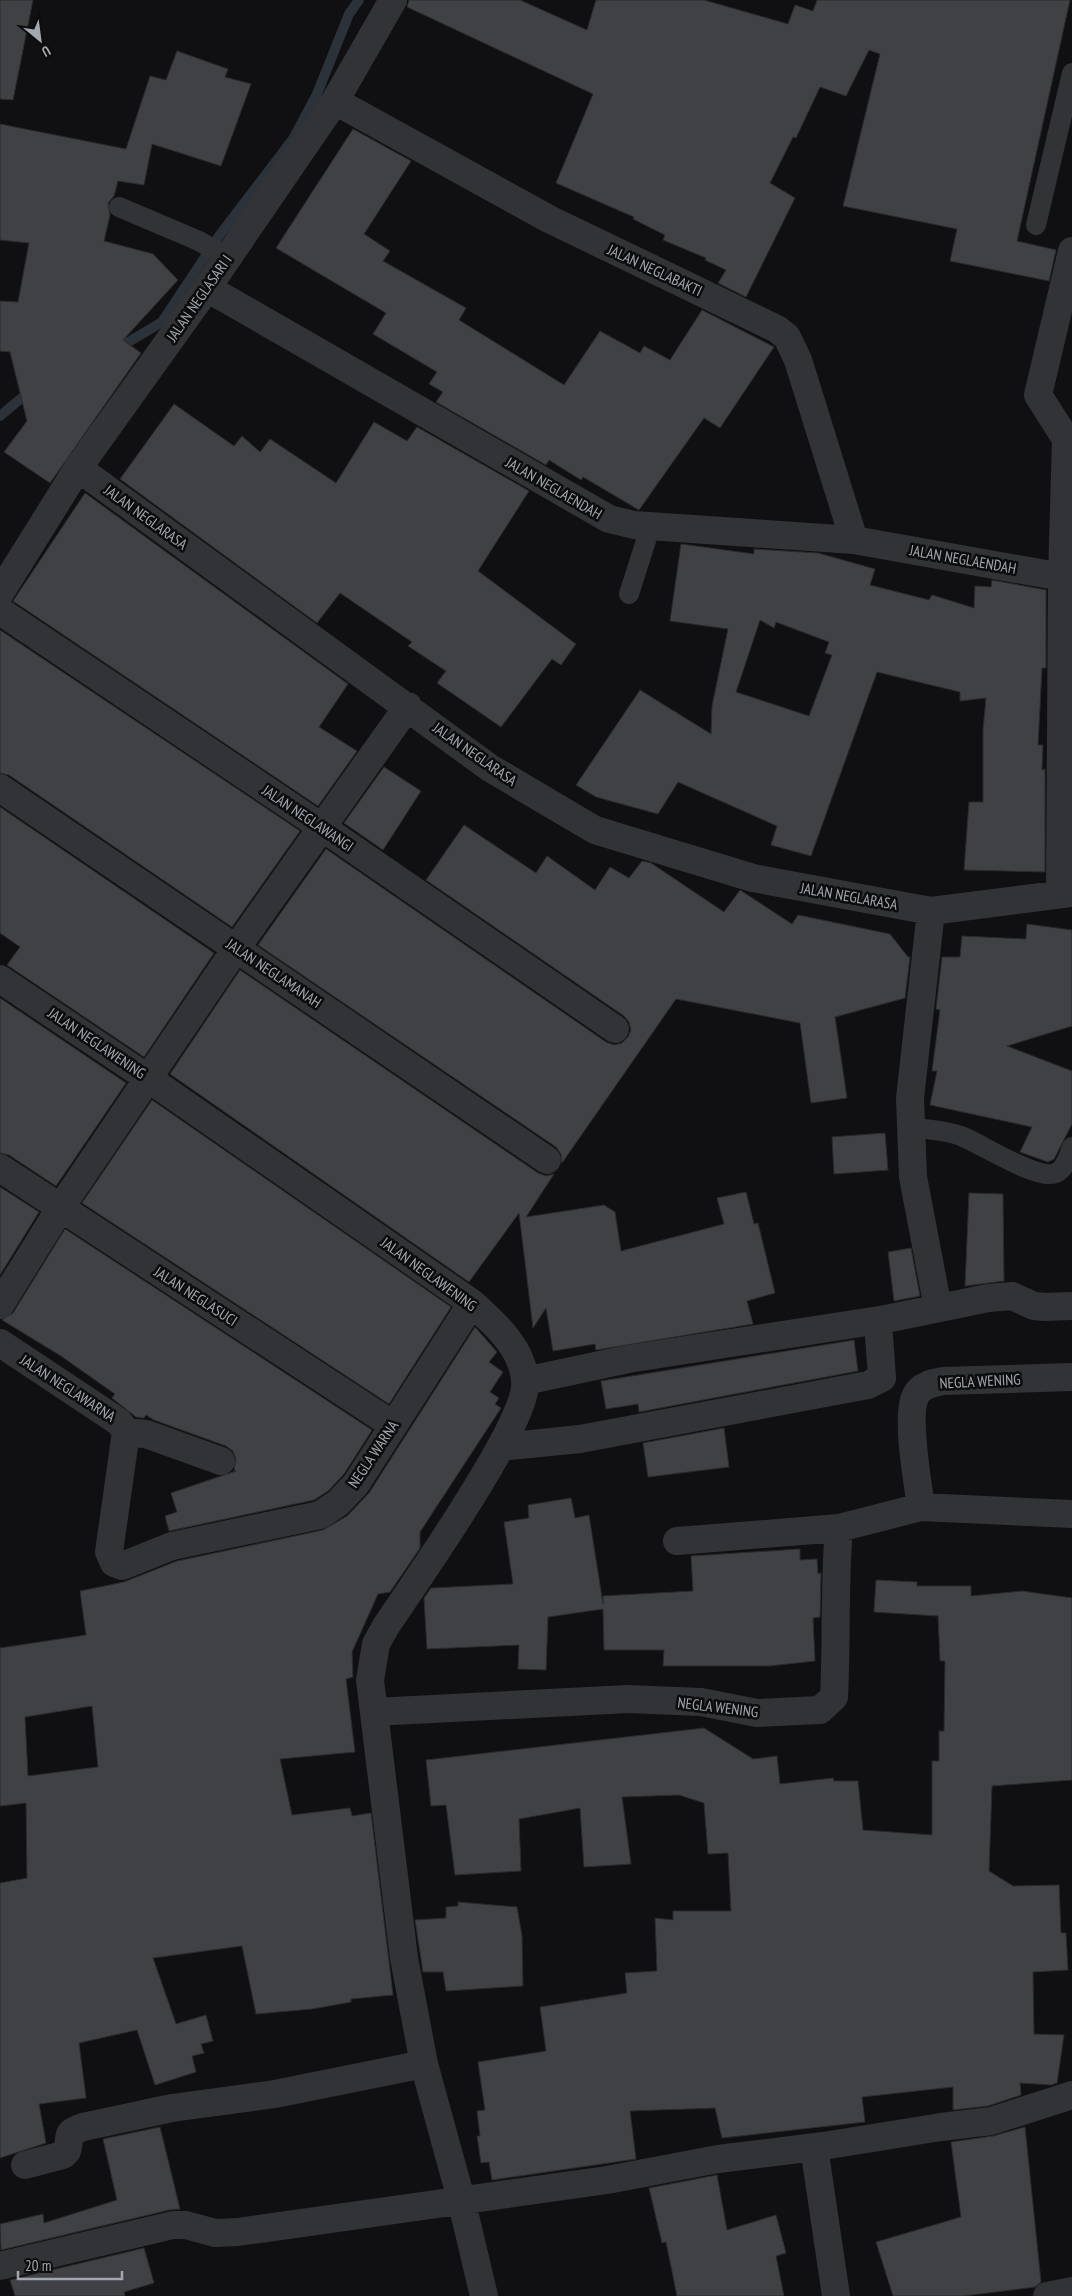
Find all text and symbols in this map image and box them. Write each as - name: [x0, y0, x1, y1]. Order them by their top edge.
- north arrow: [15, 15, 65, 65]
- text: U: [39, 42, 54, 61]
- street label: JALAN NEGLABAKTI: [604, 239, 705, 300]
- street label: JALAN NEGLASARI I: [162, 251, 236, 346]
- street label: JALAN NEGLAENDAH: [502, 452, 605, 523]
- street label: JALAN NEGLARASA: [100, 480, 192, 554]
- street label: JALAN NEGLAENDAH: [907, 540, 1018, 578]
- street label: JALAN NEGLARASA: [429, 717, 521, 790]
- street label: JALAN NEGLAWANGI: [258, 780, 357, 856]
- street label: JALAN NEGLARASA: [798, 878, 900, 914]
- street label: JALAN NEGLAMANAH: [222, 934, 325, 1012]
- street label: JALAN NEGLAWENING: [44, 1003, 149, 1083]
- street label: JALAN NEGLAWENING: [377, 1232, 481, 1315]
- street label: JALAN NEGLASUCI: [150, 1262, 241, 1330]
- street label: JALAN NEGLAWARNA: [16, 1350, 120, 1426]
- street label: NEGLA WENING: [939, 1369, 1021, 1393]
- street label: NEGLA WARNA: [344, 1416, 403, 1491]
- street label: NEGLA WENING: [677, 1693, 759, 1721]
- scale bar: [18, 2248, 121, 2280]
- text: 20 m: [25, 2256, 51, 2275]

